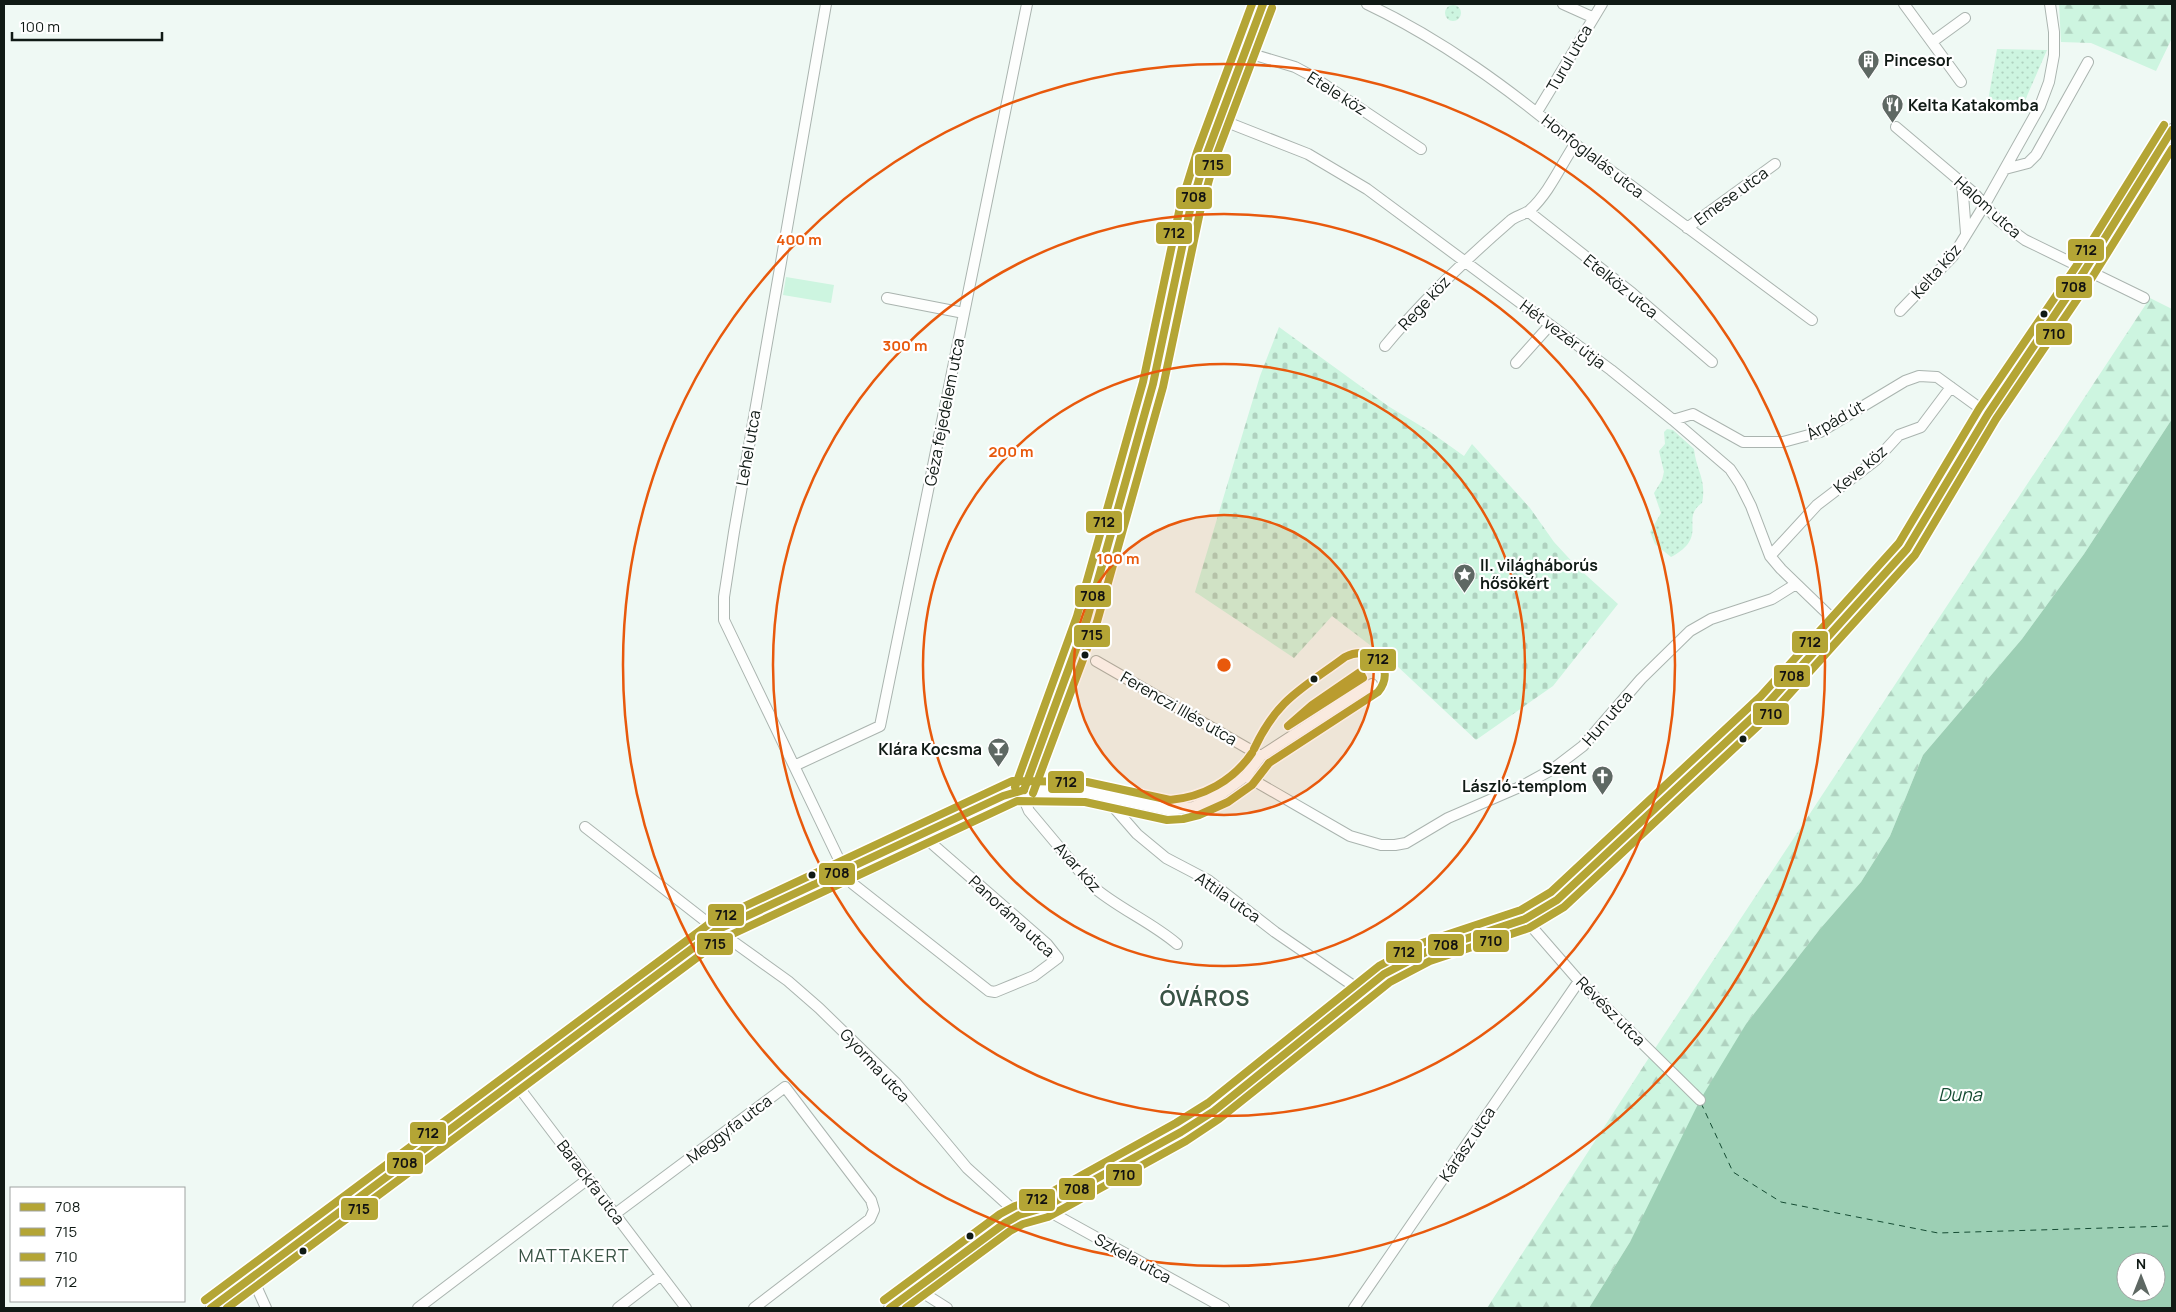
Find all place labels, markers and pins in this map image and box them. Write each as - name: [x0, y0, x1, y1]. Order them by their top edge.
- building icon: Pincesor: [1856, 48, 1880, 79]
- place label: Pincesor: [1884, 49, 1952, 71]
- restaurant icon: Kelta Katakomba: [1880, 93, 1904, 124]
- place label: Kelta Katakomba: [1908, 94, 2039, 116]
- unlabelled marker: [2039, 309, 2049, 319]
- place label: II. világháborús hősökért: [1480, 554, 1598, 594]
- place icon: II. világháborús hősökért: [1452, 562, 1476, 593]
- unlabelled marker: [1080, 650, 1090, 660]
- centre of rings: [1215, 656, 1233, 674]
- unlabelled marker: [1309, 674, 1319, 684]
- unlabelled marker: [1738, 734, 1748, 744]
- bar icon: Klára Kocsma: [986, 737, 1010, 768]
- place label: Klára Kocsma: [878, 738, 982, 760]
- place label: Szent László-templom: [1462, 757, 1587, 797]
- church icon: Szent László-templom: [1591, 765, 1615, 796]
- unlabelled marker: [807, 870, 817, 880]
- unlabelled marker: [965, 1231, 975, 1241]
- unlabelled marker: [298, 1246, 308, 1256]

